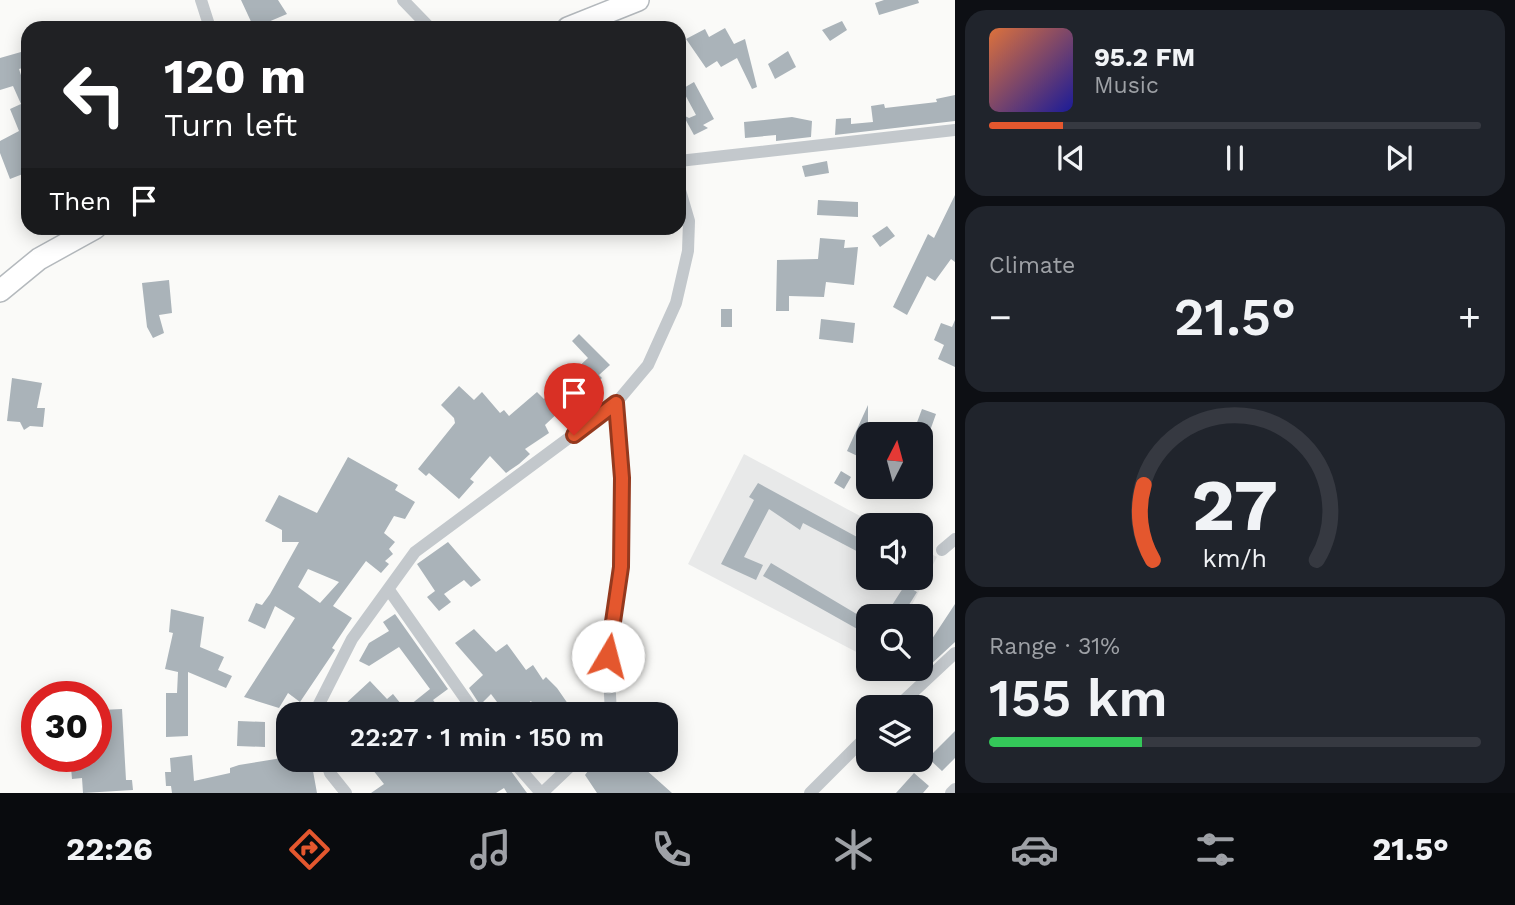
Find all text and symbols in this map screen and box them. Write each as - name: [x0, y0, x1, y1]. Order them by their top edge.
- text: 95.2 FM: [1094, 42, 1195, 72]
- text: 120 m: [164, 47, 306, 105]
- icon: left: [49, 49, 140, 140]
- text: Music: [1094, 72, 1159, 99]
- text: Turn left: [164, 106, 297, 144]
- icon: previous: [1052, 139, 1090, 177]
- icon: pause: [1216, 139, 1254, 177]
- icon: next: [1380, 139, 1418, 177]
- icon: arrive: [125, 182, 163, 220]
- text: Then: [49, 186, 111, 216]
- text: Climate: [989, 252, 1075, 279]
- text: 21.5°: [1174, 287, 1296, 348]
- text: −: [989, 295, 1012, 339]
- text: +: [1458, 295, 1481, 339]
- pin: [544, 363, 604, 435]
- icon: arrive: [555, 374, 593, 412]
- north arrow: [856, 422, 933, 499]
- map controls: [856, 422, 933, 772]
- text: 27: [1192, 463, 1278, 549]
- button: sound: [856, 513, 933, 590]
- text: km/h: [1203, 544, 1267, 573]
- button: search: [856, 604, 933, 681]
- position arrow: [571, 619, 645, 693]
- text: Range · 31%: [989, 633, 1120, 660]
- text: 155 km: [989, 668, 1168, 729]
- speed limit sign: 30: [21, 681, 112, 772]
- button: layers: [856, 695, 933, 772]
- text: 22:27 · 1 min · 150 m: [350, 722, 604, 752]
- icon: directions: [285, 825, 334, 874]
- icon: music: [466, 825, 515, 874]
- icon: phone: [647, 825, 696, 874]
- icon: climate: [829, 825, 878, 874]
- icon: car: [1010, 825, 1059, 874]
- icon: filters: [1191, 825, 1240, 874]
- text: 22:26: [66, 830, 153, 868]
- text: 21.5°: [1372, 830, 1449, 868]

